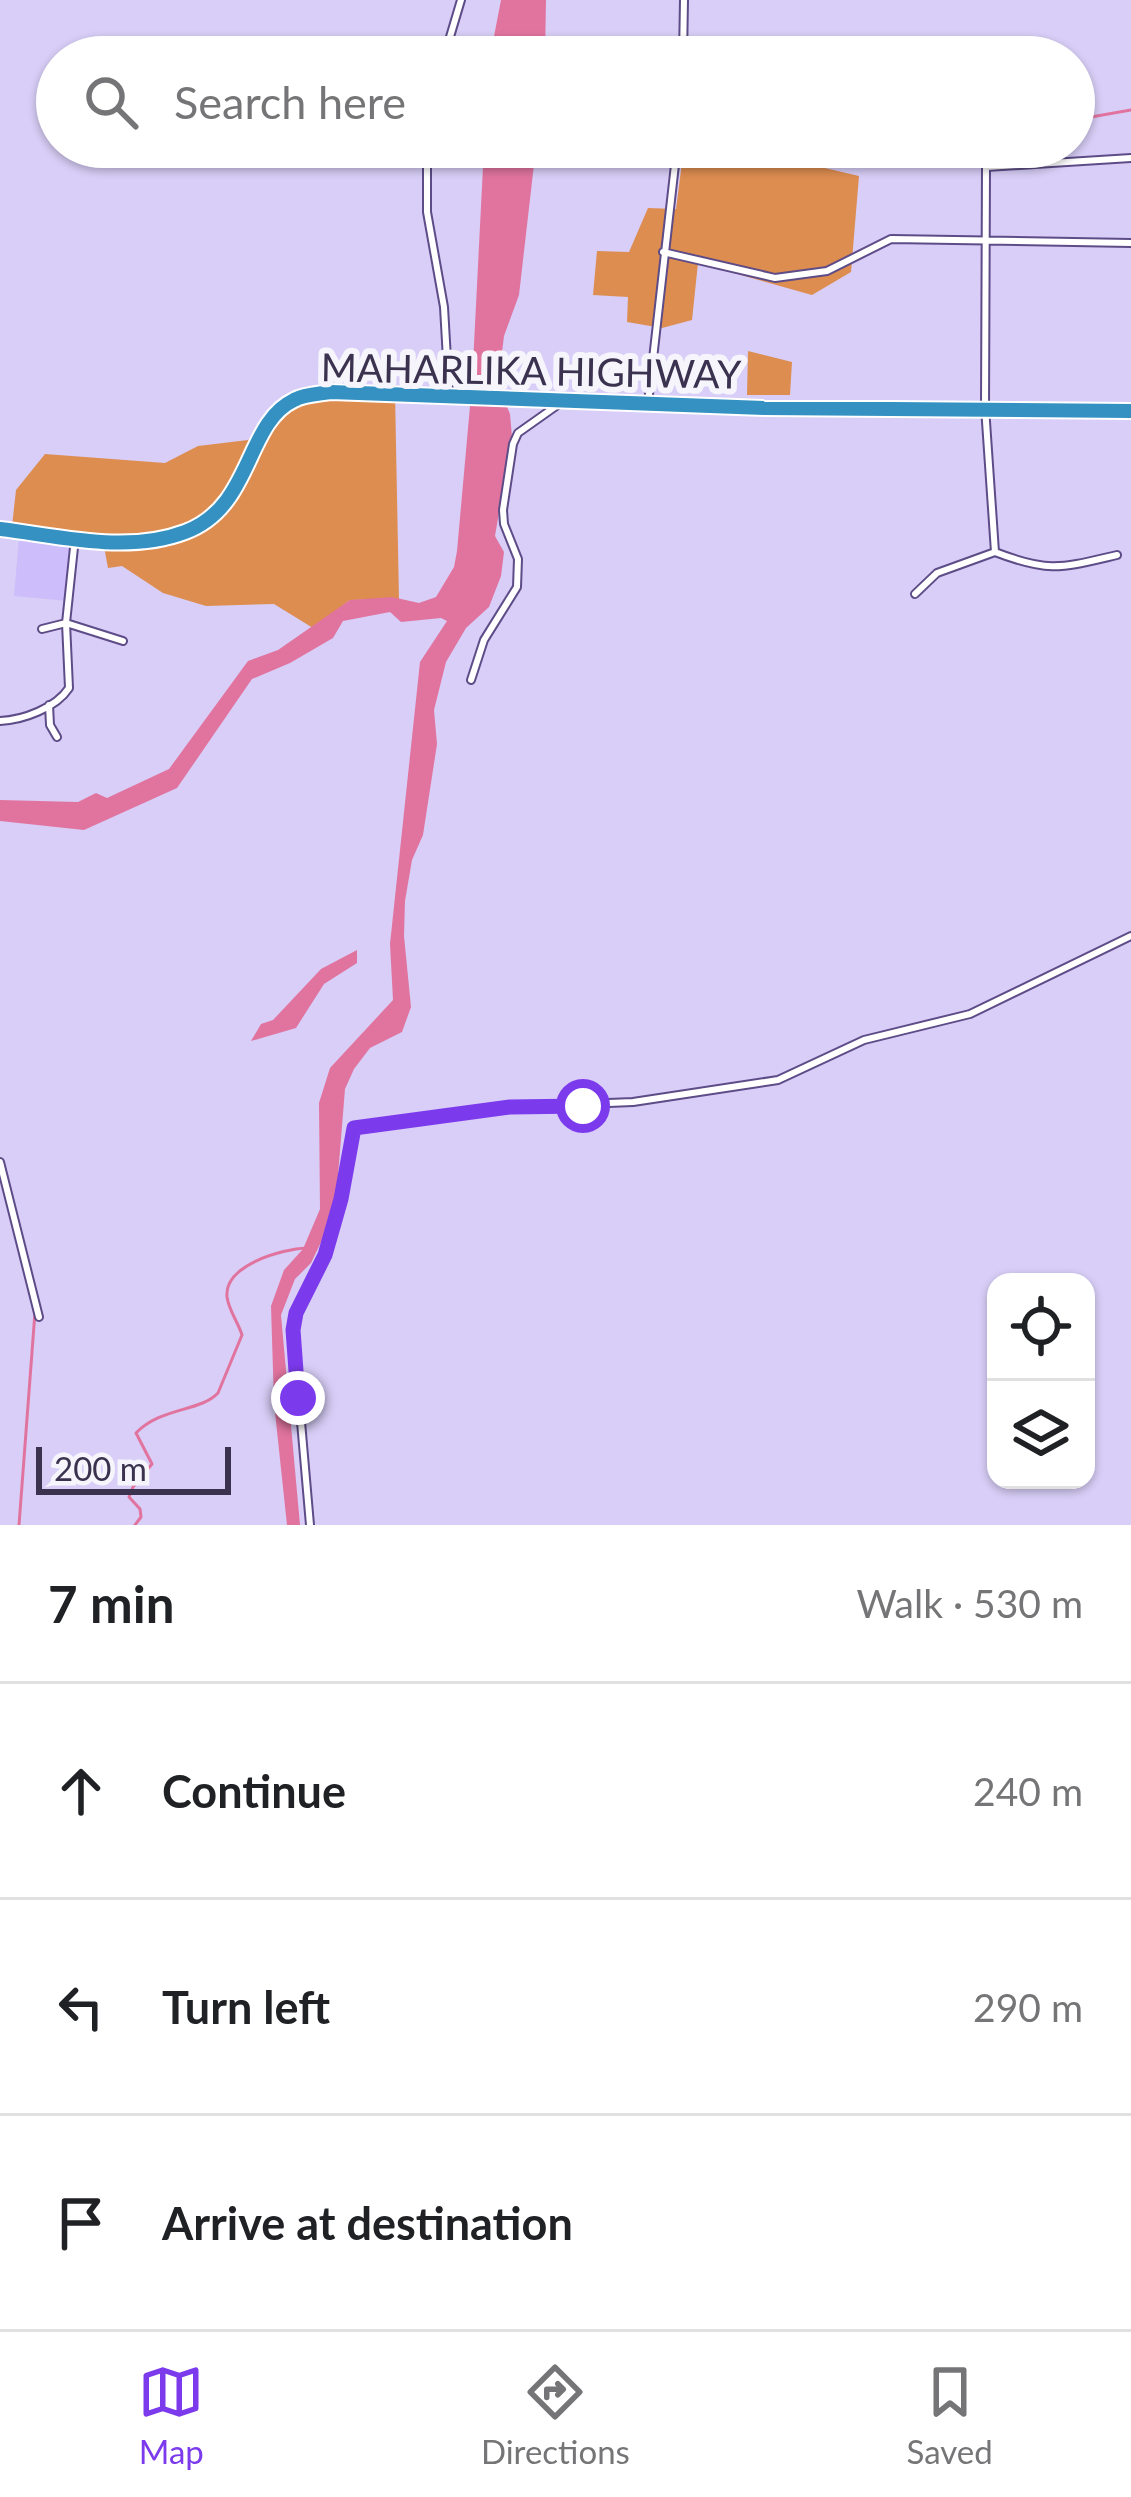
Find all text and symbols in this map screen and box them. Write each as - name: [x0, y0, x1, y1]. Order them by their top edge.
- search box: [36, 36, 1095, 168]
- icon: search: [78, 69, 144, 135]
- text: Search here: [174, 75, 406, 129]
- street label: MAHARLIKA HIGHWAY: [320, 343, 742, 397]
- route start: [556, 1079, 610, 1133]
- map controls: [987, 1273, 1095, 1489]
- button: locate: [987, 1273, 1095, 1381]
- route end: [271, 1371, 325, 1425]
- button: layers: [987, 1381, 1095, 1489]
- scale bar: [36, 1441, 231, 1494]
- text: 200 m: [54, 1448, 147, 1488]
- text: 7 min: [48, 1573, 174, 1634]
- text: Walk · 530 m: [856, 1580, 1083, 1626]
- icon: ahead: [48, 1758, 114, 1824]
- text: Continue: [162, 1764, 346, 1818]
- text: 240 m: [973, 1768, 1083, 1814]
- icon: left: [48, 1974, 114, 2040]
- text: Turn left: [162, 1980, 330, 2034]
- text: 290 m: [973, 1984, 1083, 2030]
- icon: arrive: [48, 2190, 114, 2256]
- text: Arrive at destination: [162, 2196, 573, 2250]
- tab: Map: [138, 2359, 204, 2471]
- tab: Directions: [481, 2359, 630, 2471]
- tab: Saved: [906, 2359, 993, 2471]

